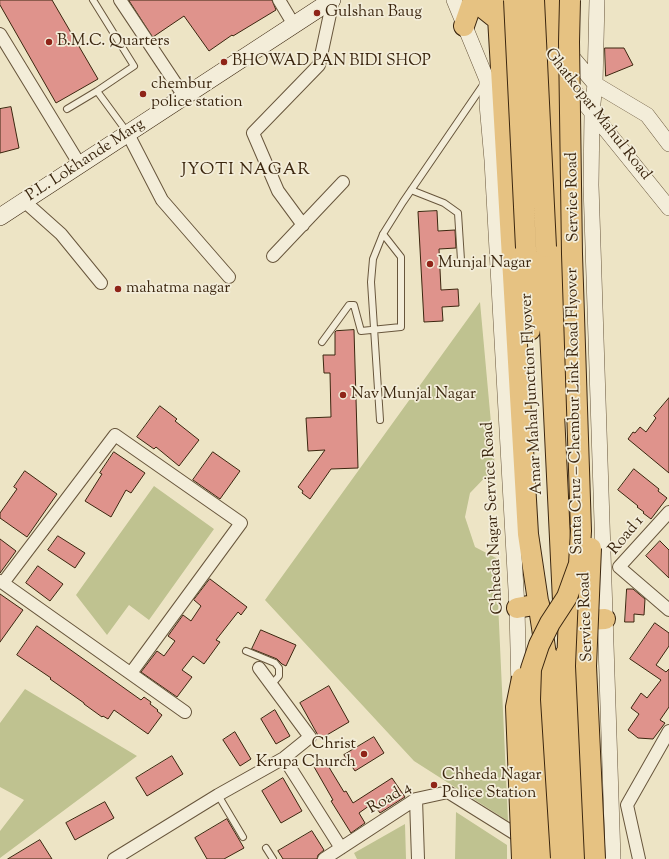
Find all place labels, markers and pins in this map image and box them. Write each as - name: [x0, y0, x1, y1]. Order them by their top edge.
- place label: Gulshan Baug: [325, 3, 422, 23]
- marker: Gulshan Baug: [312, 8, 322, 18]
- place label: B.M.C. Quarters: [57, 32, 170, 52]
- marker: B.M.C. Quarters: [44, 37, 54, 47]
- place label: BHOWAD PAN BIDI SHOP: [232, 52, 431, 72]
- marker: BHOWAD PAN BIDI SHOP: [219, 57, 229, 67]
- place label: chembur police station: [151, 75, 243, 113]
- marker: chembur police station: [138, 89, 148, 99]
- place label: Munjal Nagar: [438, 254, 531, 274]
- marker: Munjal Nagar: [425, 259, 435, 269]
- place label: mahatma nagar: [126, 279, 230, 299]
- marker: mahatma nagar: [113, 284, 123, 294]
- place label: Nav Munjal Nagar: [351, 385, 476, 405]
- marker: Nav Munjal Nagar: [338, 390, 348, 400]
- place label: Christ Krupa Church: [256, 735, 356, 773]
- marker: Christ Krupa Church: [359, 749, 369, 759]
- place label: Chheda Nagar Police Station: [442, 766, 542, 804]
- marker: Chheda Nagar Police Station: [429, 780, 439, 790]

